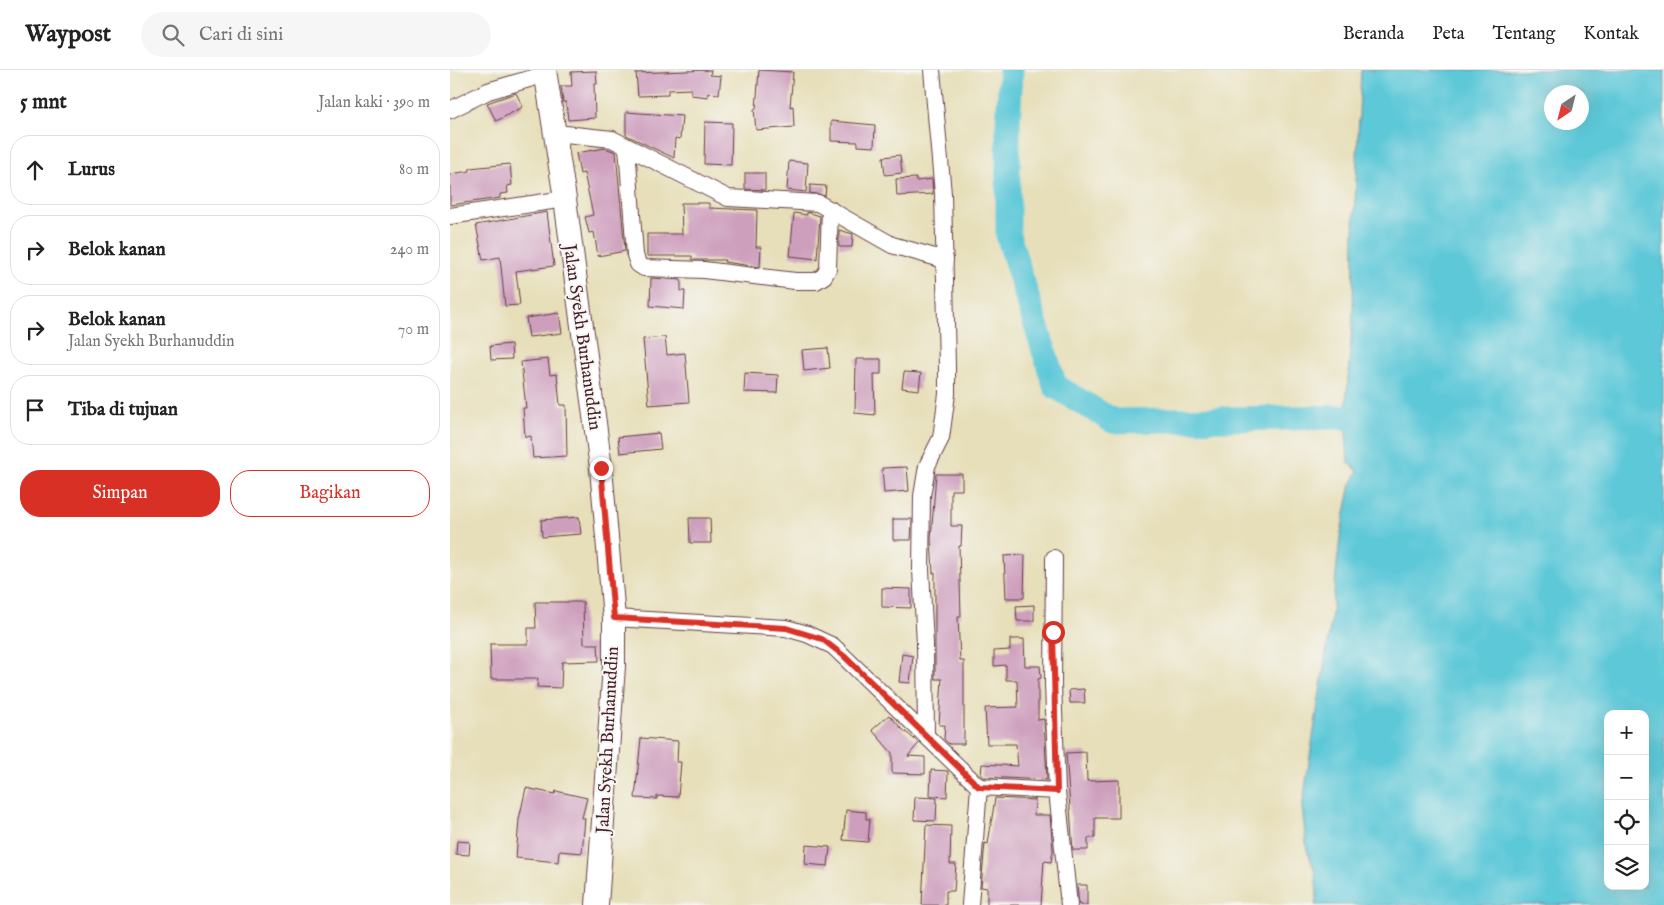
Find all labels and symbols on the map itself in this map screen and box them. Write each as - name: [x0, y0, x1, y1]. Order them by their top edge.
- north arrow: [1544, 85, 1589, 130]
- street label: Jalan Syekh Burhanuddin: [557, 241, 606, 432]
- route end: [590, 457, 613, 480]
- route start: [1042, 621, 1065, 644]
- street label: Jalan Syekh Burhanuddin: [592, 645, 625, 836]

